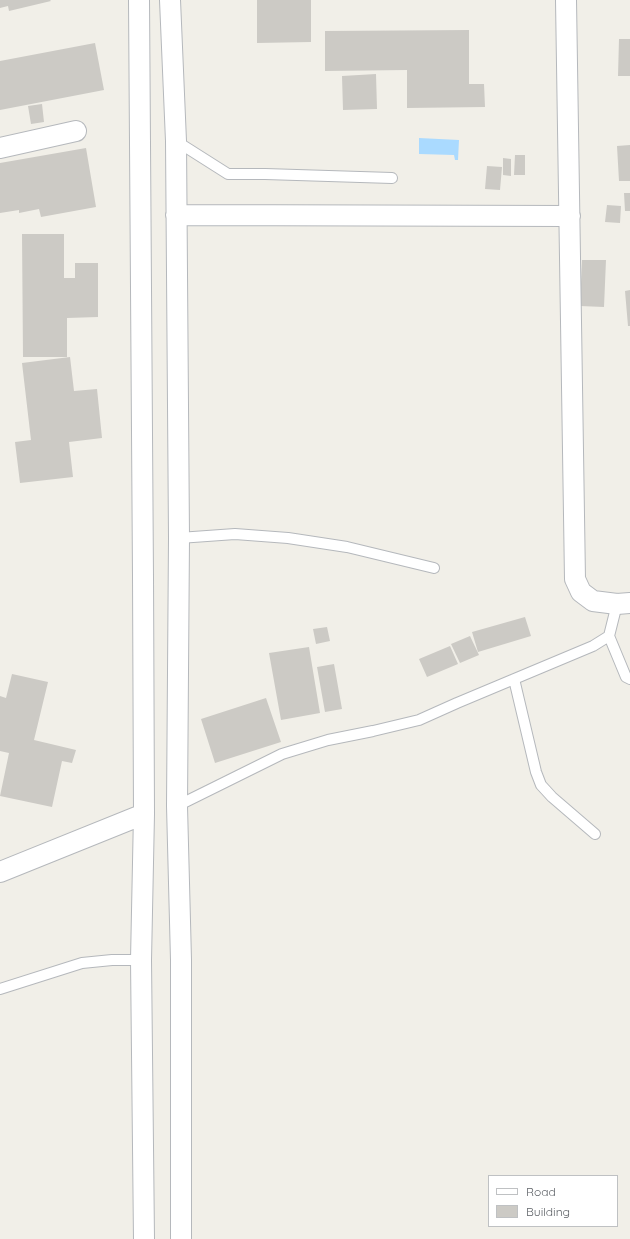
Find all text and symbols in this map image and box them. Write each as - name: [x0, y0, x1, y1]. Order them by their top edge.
- legend: [488, 1175, 618, 1227]
- text: Road: [526, 1184, 556, 1199]
- text: Building: [526, 1204, 570, 1219]

